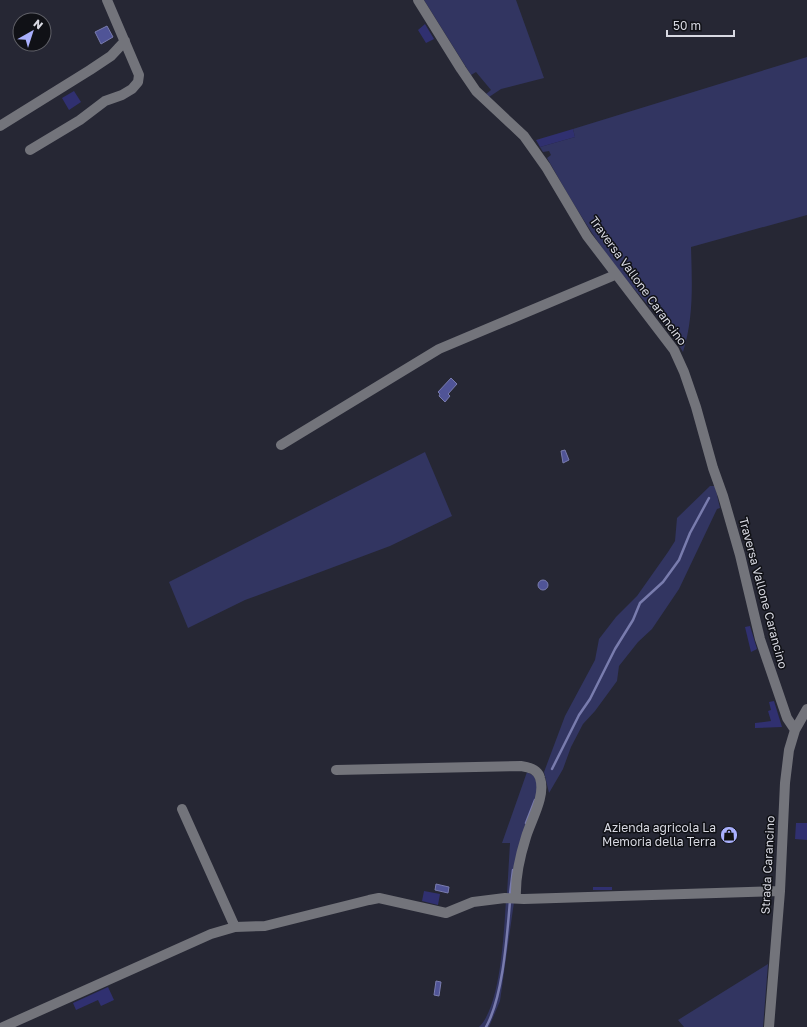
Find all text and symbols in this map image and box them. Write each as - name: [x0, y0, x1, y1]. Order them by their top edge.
- north arrow: [12, 12, 52, 52]
- scale bar: [667, 12, 734, 38]
- text: N: [31, 16, 46, 32]
- text: 50 m: [673, 18, 701, 33]
- street label: Traversa Vallone Carancino: [587, 213, 690, 348]
- street label: Traversa Vallone Carancino: [736, 516, 791, 670]
- street label: Strada Carancino: [757, 815, 778, 915]
- place label: Azienda agricola La Memoria della Terra: [602, 820, 716, 849]
- shop icon: Azienda agricola La Memoria della Terra: [719, 825, 739, 845]

